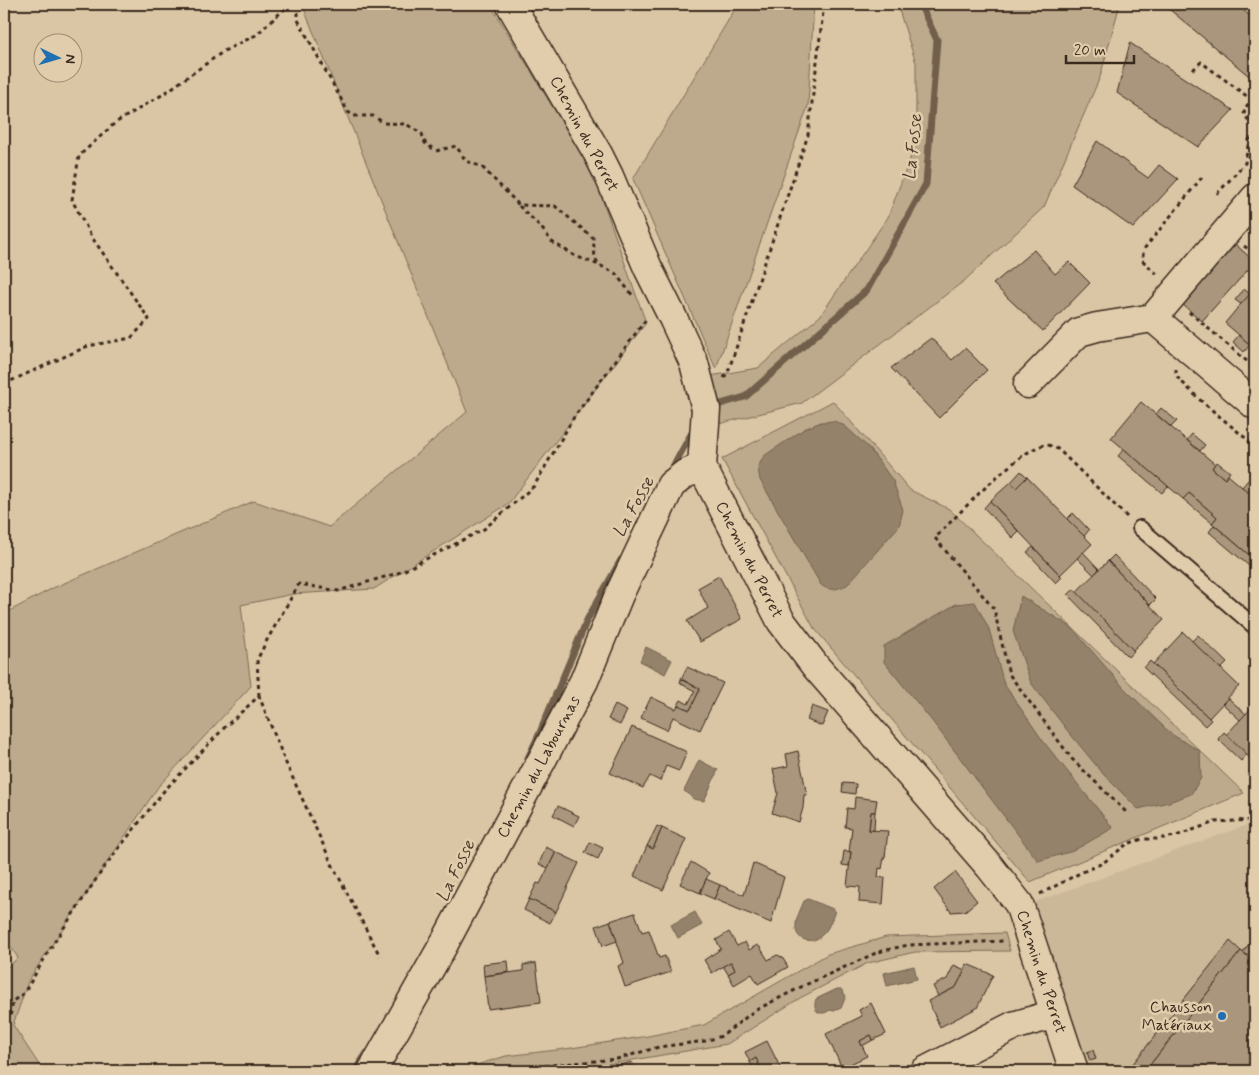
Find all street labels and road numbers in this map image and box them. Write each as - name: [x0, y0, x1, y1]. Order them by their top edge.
- street label: Chemin du Perret: [545, 72, 624, 196]
- street label: Chemin du Perret: [711, 498, 788, 622]
- street label: Chemin du Labournas: [493, 692, 585, 842]
- street label: Chemin du Perret: [1011, 908, 1071, 1037]

